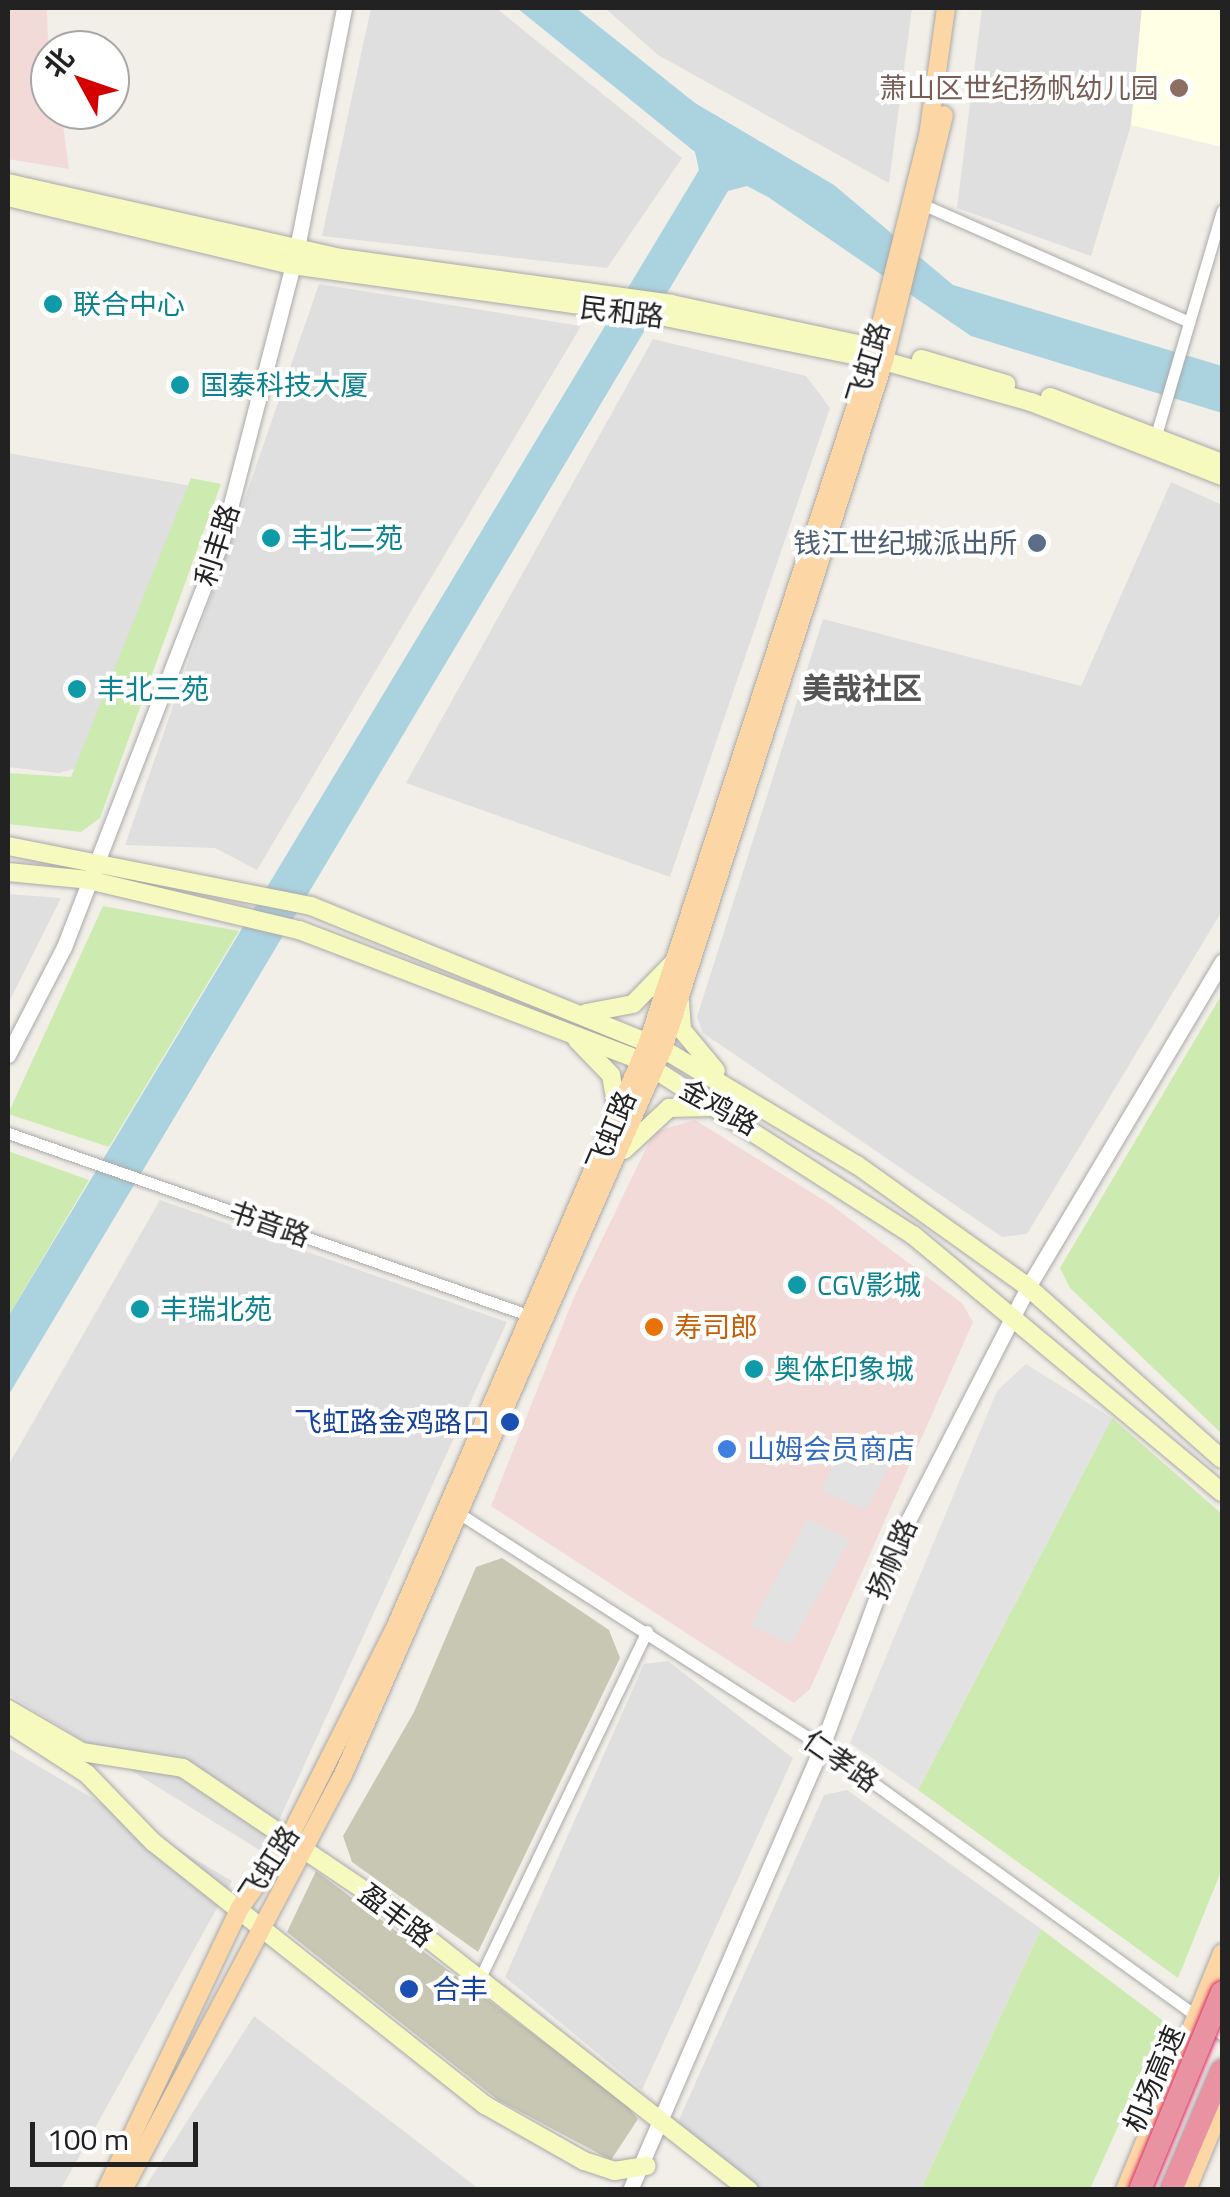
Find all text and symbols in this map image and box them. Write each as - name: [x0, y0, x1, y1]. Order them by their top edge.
- north arrow: [30, 30, 130, 130]
- text: 北: [33, 37, 84, 86]
- place label: 萧山区世纪扬帆幼儿园: [879, 71, 1159, 105]
- marker: 萧山区世纪扬帆幼儿园: [1168, 77, 1190, 99]
- place label: 联合中心: [73, 287, 185, 321]
- street label: 民和路: [578, 290, 666, 334]
- marker: 联合中心: [42, 293, 64, 315]
- street label: 飞虹路: [840, 318, 896, 408]
- place label: 国泰科技大厦: [200, 368, 368, 402]
- marker: 国泰科技大厦: [169, 374, 191, 396]
- street label: 利丰路: [188, 500, 246, 590]
- place label: 丰北二苑: [291, 521, 403, 555]
- place label: 钱江世纪城派出所: [793, 526, 1017, 560]
- marker: 丰北二苑: [260, 527, 282, 549]
- marker: 钱江世纪城派出所: [1026, 532, 1048, 554]
- district label: 美哉社区: [802, 670, 922, 706]
- place label: 丰北三苑: [97, 672, 209, 706]
- marker: 丰北三苑: [66, 678, 88, 700]
- street label: 金鸡路: [674, 1072, 764, 1142]
- street label: 飞虹路: [579, 1086, 643, 1176]
- street label: 书音路: [224, 1194, 314, 1254]
- place label: CGV影城: [817, 1268, 921, 1302]
- marker: CGV影城: [786, 1274, 808, 1296]
- place label: 丰瑞北苑: [160, 1292, 272, 1326]
- marker: 丰瑞北苑: [129, 1298, 151, 1320]
- place label: 寿司郎: [674, 1310, 758, 1344]
- marker: 寿司郎: [643, 1316, 665, 1338]
- place label: 奥体印象城: [774, 1352, 914, 1386]
- marker: 奥体印象城: [743, 1358, 765, 1380]
- place label: 飞虹路金鸡路口: [294, 1405, 490, 1439]
- marker: 飞虹路金鸡路口: [499, 1411, 521, 1433]
- place label: 山姆会员商店: [747, 1432, 915, 1466]
- marker: 山姆会员商店: [716, 1438, 738, 1460]
- street label: 扬帆路: [860, 1514, 924, 1604]
- street label: 仁孝路: [797, 1723, 885, 1799]
- street label: 飞虹路: [232, 1820, 306, 1908]
- street label: 盈丰路: [352, 1876, 440, 1954]
- place label: 合丰: [432, 1972, 488, 2006]
- marker: 合丰: [396, 1976, 422, 2002]
- street label: 机场高速: [1117, 2021, 1191, 2137]
- scale bar: [35, 2102, 202, 2164]
- text: 100 m: [47, 2116, 129, 2162]

